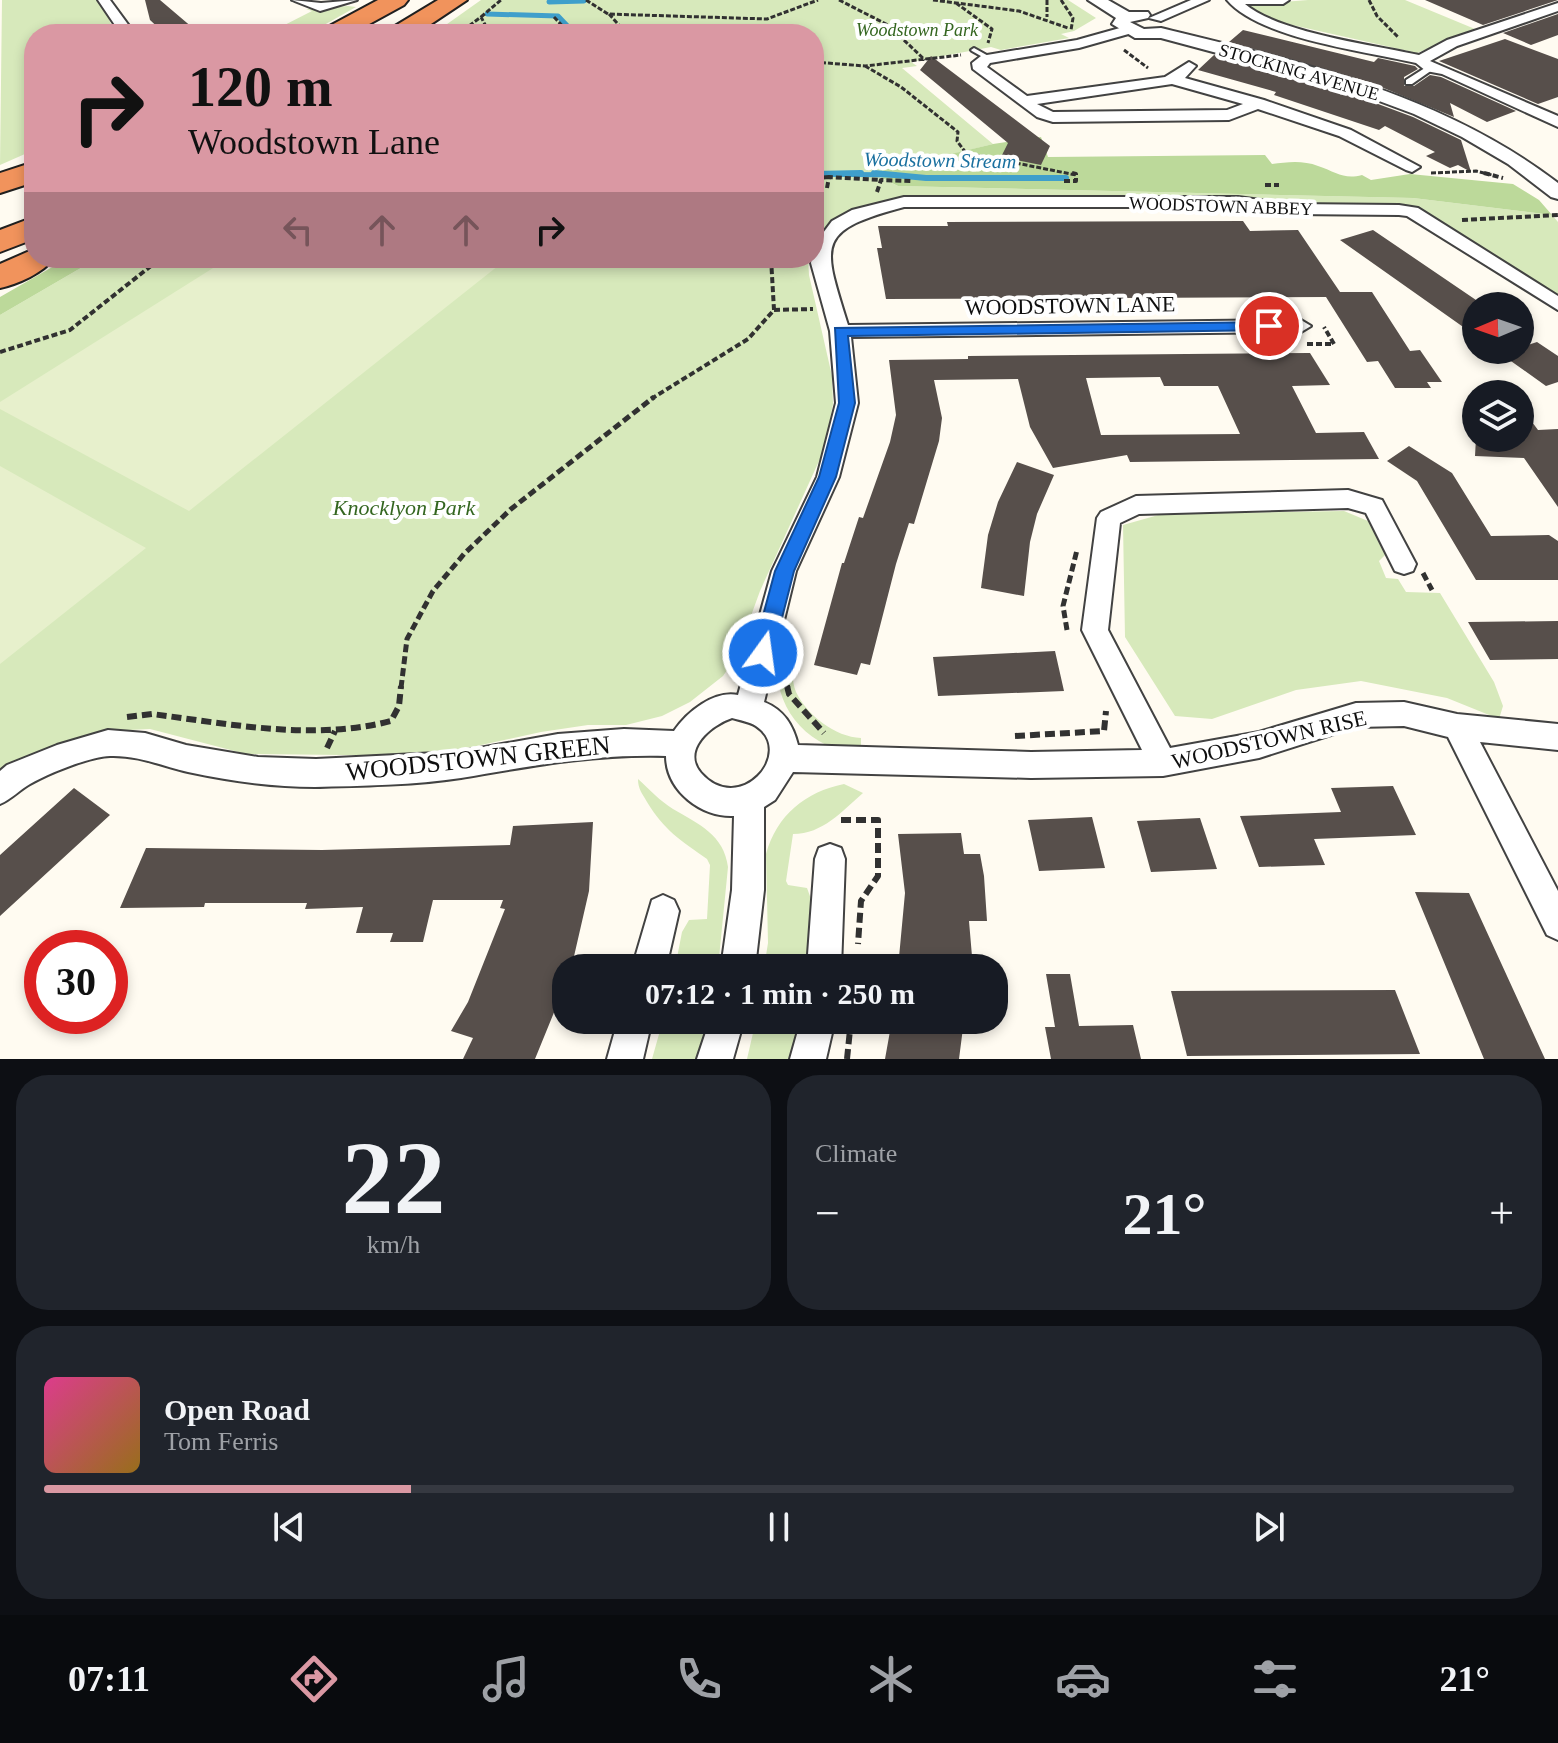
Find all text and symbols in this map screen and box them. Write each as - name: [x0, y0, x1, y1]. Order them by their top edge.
- park label: Woodstown Park: [856, 20, 979, 40]
- street label: STOCKING AVENUE: [1217, 40, 1381, 104]
- icon: right: [56, 56, 160, 160]
- text: 120 m: [188, 56, 333, 118]
- text: Woodstown Lane: [188, 122, 440, 162]
- water label: Woodstown Stream: [864, 148, 1016, 172]
- street label: WOODSTOWN ABBEY: [1129, 193, 1313, 219]
- icon: left: [276, 208, 320, 252]
- icon: ahead: [360, 208, 404, 252]
- icon: ahead: [444, 208, 488, 252]
- icon: right: [528, 208, 572, 252]
- street label: WOODSTOWN LANE: [965, 291, 1175, 320]
- pin: [1235, 292, 1303, 360]
- north arrow: [1462, 292, 1534, 364]
- map controls: [1462, 292, 1534, 452]
- icon: arrive: [1247, 304, 1291, 348]
- button: layers: [1462, 380, 1534, 452]
- park label: Knocklyon Park: [332, 495, 476, 520]
- position arrow: [721, 611, 805, 695]
- street label: WOODSTOWN RISE: [1169, 705, 1369, 774]
- street label: WOODSTOWN GREEN: [344, 730, 612, 787]
- speed limit sign: 30: [24, 930, 128, 1034]
- text: 07:12 · 1 min · 250 m: [645, 977, 915, 1010]
- text: 22: [342, 1120, 446, 1235]
- text: Climate: [815, 1139, 897, 1168]
- text: 21°: [1123, 1181, 1207, 1247]
- text: −: [815, 1189, 840, 1238]
- text: +: [1489, 1189, 1514, 1238]
- text: km/h: [367, 1230, 420, 1259]
- text: Open Road: [164, 1393, 310, 1426]
- text: Tom Ferris: [164, 1427, 278, 1456]
- icon: previous: [267, 1505, 311, 1549]
- icon: pause: [757, 1505, 801, 1549]
- icon: next: [1247, 1505, 1291, 1549]
- icon: directions: [286, 1651, 342, 1707]
- icon: music: [478, 1651, 534, 1707]
- icon: phone: [671, 1651, 727, 1707]
- icon: climate: [863, 1651, 919, 1707]
- icon: car: [1055, 1651, 1111, 1707]
- icon: filters: [1247, 1651, 1303, 1707]
- text: 07:11: [68, 1659, 150, 1699]
- text: 21°: [1439, 1659, 1490, 1699]

